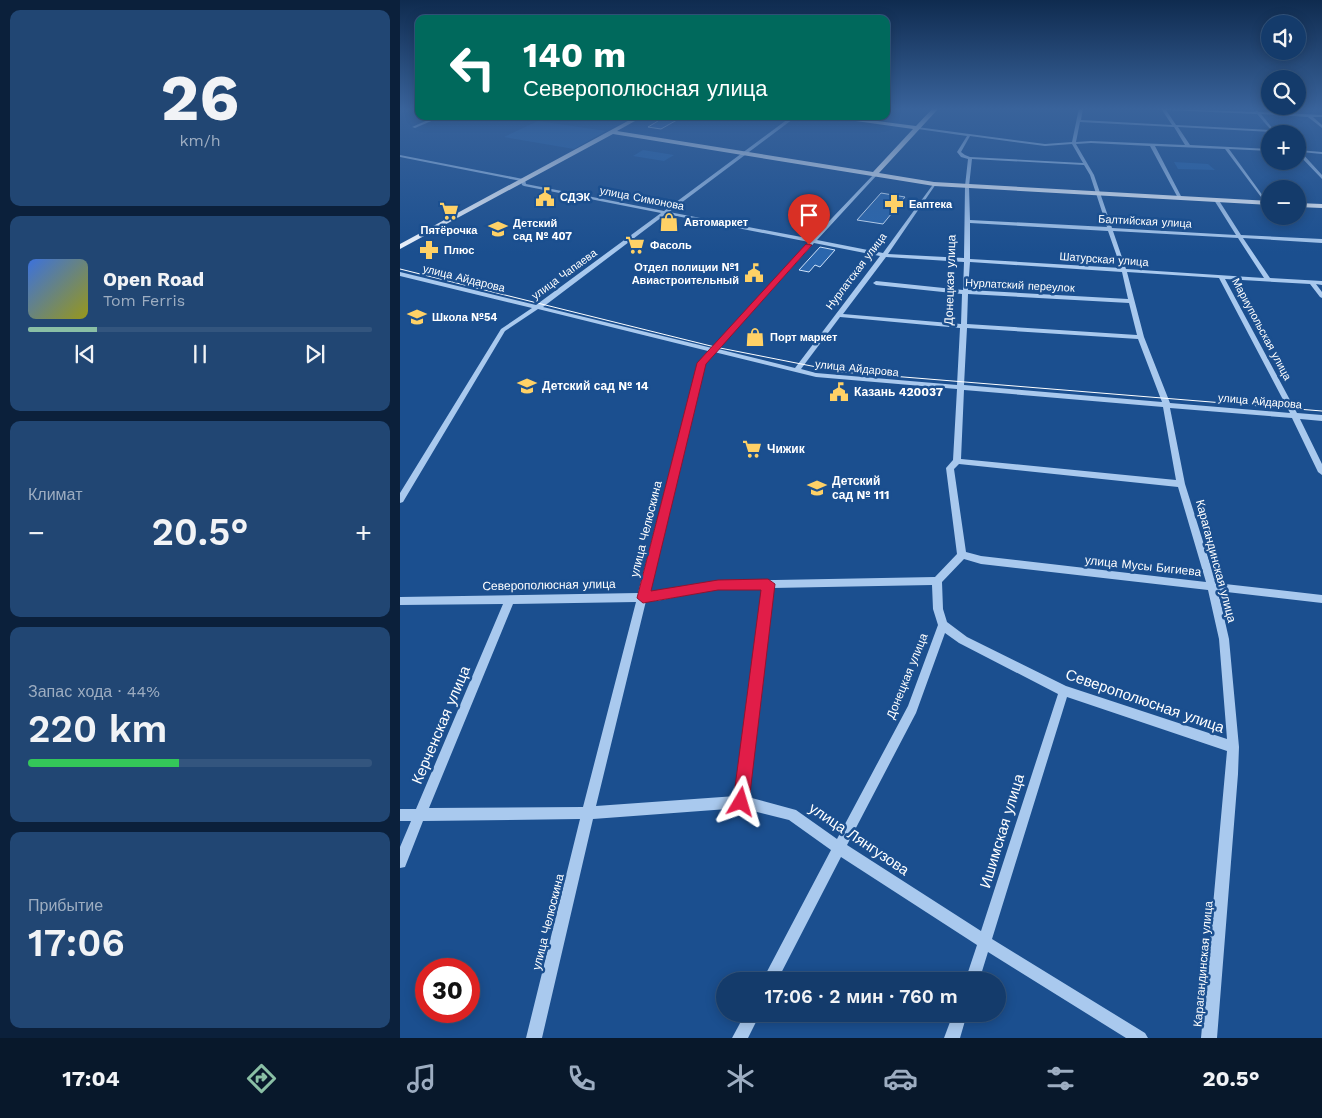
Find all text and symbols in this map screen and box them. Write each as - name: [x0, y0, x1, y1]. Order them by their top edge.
- map controls: [1261, 15, 1306, 225]
- button: sound: [1261, 15, 1306, 60]
- text: 140 m: [523, 34, 626, 76]
- icon: left: [440, 35, 505, 100]
- text: 26: [161, 60, 239, 136]
- button: search: [1261, 70, 1306, 115]
- text: Северополюсная улица: [523, 76, 768, 101]
- button: +: [1261, 125, 1306, 170]
- text: km/h: [179, 131, 221, 150]
- button: −: [1261, 180, 1306, 225]
- street label: улица Симонова: [599, 184, 686, 213]
- public building icon: СДЭК: [534, 186, 556, 208]
- place label: СДЭК: [560, 191, 590, 204]
- pharmacy icon: Еаптека: [883, 193, 905, 215]
- pin: [788, 194, 830, 245]
- place label: Еаптека: [909, 198, 953, 211]
- supermarket icon: Пятёрочка: [438, 200, 460, 222]
- icon: arrive: [795, 201, 823, 229]
- shop icon: Автомаркет: [658, 211, 680, 233]
- street label: Балтийская улица: [1098, 213, 1193, 230]
- place label: Автомаркет: [684, 216, 749, 229]
- place label: Детский сад № 407: [513, 217, 572, 243]
- school or university icon: Детский сад № 407: [487, 218, 509, 240]
- place label: Пятёрочка: [420, 224, 478, 237]
- street label: Нурлатская улица: [823, 230, 890, 312]
- supermarket icon: Фасоль: [624, 234, 646, 256]
- street label: Донецкая улица: [941, 234, 959, 326]
- pharmacy icon: Плюс: [418, 239, 440, 261]
- place label: Фасоль: [650, 239, 692, 252]
- place label: Плюс: [444, 244, 474, 257]
- street label: улица Чапаева: [529, 246, 600, 302]
- street label: Шатурская улица: [1059, 250, 1150, 269]
- place label: Отдел полиции №1 Авиастроительный: [632, 261, 739, 287]
- street label: улица Айдарова: [422, 262, 507, 295]
- public building icon: Отдел полиции №1 Авиастроительный: [743, 262, 765, 284]
- text: Open Road: [103, 268, 204, 291]
- street label: Нурлатский переулок: [965, 276, 1075, 295]
- street label: Мариупольская улица: [1229, 276, 1294, 383]
- text: Tom Ferris: [103, 291, 185, 310]
- school or university icon: Школа №54: [406, 306, 428, 328]
- place label: Школа №54: [432, 311, 497, 324]
- shop icon: Порт маркет: [744, 326, 766, 348]
- place label: Порт маркет: [770, 331, 838, 344]
- icon: previous: [71, 340, 99, 368]
- icon: pause: [186, 340, 214, 368]
- icon: next: [301, 340, 329, 368]
- street label: улица Айдарова: [814, 358, 900, 379]
- school or university icon: Детский сад № 14: [516, 375, 538, 397]
- place label: Детский сад № 14: [542, 379, 649, 393]
- public building icon: Казань 420037: [828, 381, 850, 403]
- place label: Казань 420037: [854, 385, 943, 399]
- street label: улица Айдарова: [1218, 391, 1303, 412]
- supermarket icon: Чижик: [741, 438, 763, 460]
- place label: Чижик: [767, 442, 806, 456]
- place label: Детский сад № 111: [832, 474, 889, 502]
- school or university icon: Детский сад № 111: [806, 477, 828, 499]
- street label: улица Челюскина: [627, 479, 665, 579]
- text: Климат: [28, 485, 82, 504]
- street label: Карагандинская улица: [1193, 498, 1239, 624]
- text: 20.5°: [151, 510, 249, 554]
- text: −: [28, 516, 45, 549]
- text: +: [355, 516, 372, 549]
- street label: улица Мусы Бигиева: [1084, 553, 1202, 579]
- street label: Северополюсная улица: [482, 577, 616, 593]
- street label: Донецкая улица: [883, 631, 931, 721]
- street label: Керченская улица: [408, 663, 474, 787]
- street label: Северополюсная улица: [1063, 665, 1227, 737]
- text: Запас хода · 44%: [28, 682, 160, 701]
- text: 220 km: [28, 707, 168, 751]
- street label: Ишимская улица: [976, 771, 1028, 890]
- position arrow: [714, 775, 766, 827]
- street label: улица Лянгузова: [806, 799, 913, 879]
- street label: улица Челюскина: [529, 872, 567, 972]
- text: Прибытие: [28, 896, 103, 915]
- street label: Карагандинская улица: [1191, 900, 1216, 1028]
- text: 17:06: [28, 921, 125, 965]
- speed limit sign: 30: [415, 958, 480, 1023]
- text: 17:06 · 2 мин · 760 m: [764, 985, 958, 1008]
- icon: directions: [244, 1061, 279, 1096]
- icon: music: [404, 1061, 439, 1096]
- icon: phone: [564, 1061, 599, 1096]
- icon: climate: [723, 1061, 758, 1096]
- icon: car: [883, 1061, 918, 1096]
- icon: filters: [1043, 1061, 1078, 1096]
- text: 17:04: [62, 1066, 120, 1091]
- text: 20.5°: [1202, 1066, 1260, 1091]

